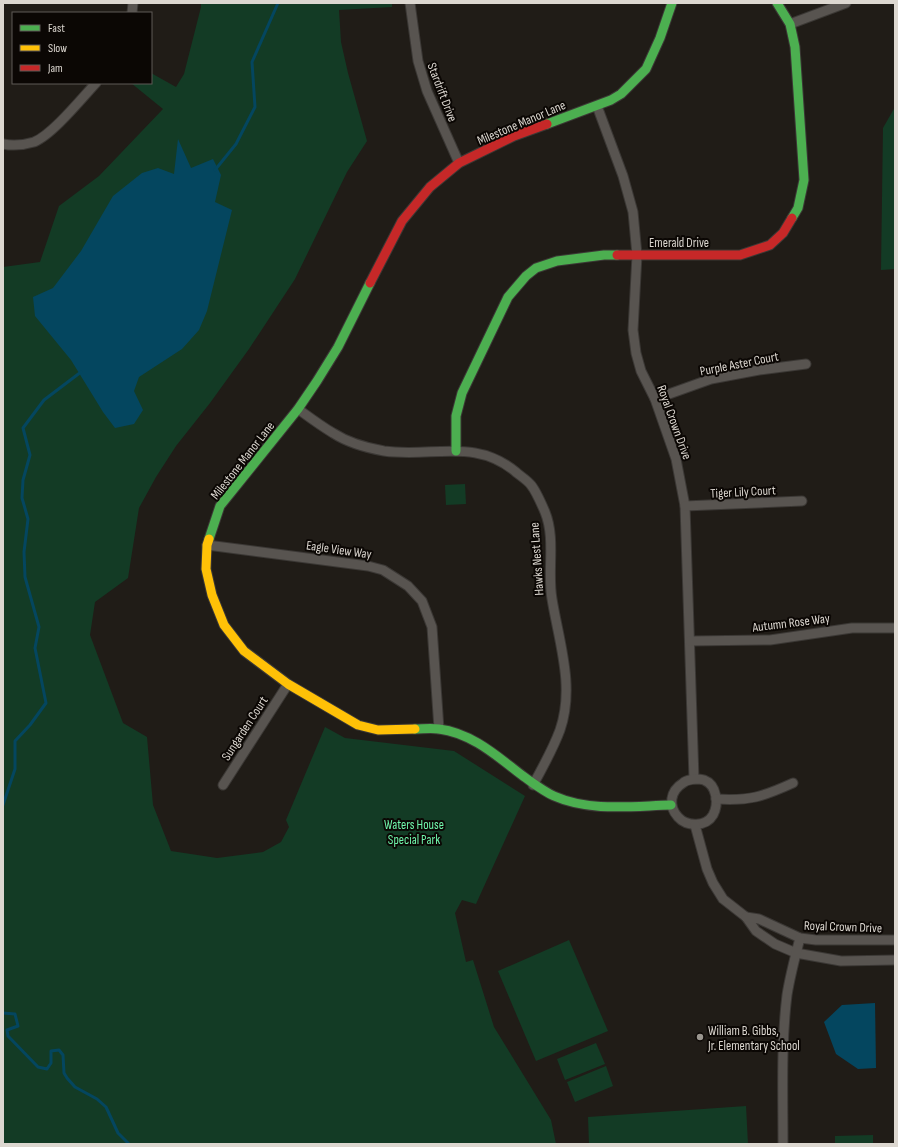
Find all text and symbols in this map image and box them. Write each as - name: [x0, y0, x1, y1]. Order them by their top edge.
- legend: [12, 12, 152, 84]
- text: Fast: [48, 21, 65, 36]
- text: Slow: [48, 41, 67, 56]
- text: Jam: [47, 61, 63, 76]
- street label: Stardrift Drive: [423, 61, 461, 124]
- street label: Milestone Manor Lane: [475, 97, 568, 149]
- street label: Emerald Drive: [649, 235, 709, 251]
- street label: Purple Aster Court: [699, 349, 780, 379]
- street label: Royal Crown Drive: [653, 383, 695, 462]
- street label: Milestone Manor Lane: [207, 418, 278, 503]
- street label: Tiger Lily Court: [710, 482, 776, 502]
- street label: Hawks Nest Lane: [526, 522, 548, 596]
- street label: Eagle View Way: [305, 537, 373, 563]
- street label: Autumn Rose Way: [751, 610, 831, 636]
- street label: Sungarden Court: [218, 693, 272, 764]
- park label: Waters House Special Park: [384, 817, 444, 848]
- street label: Royal Crown Drive: [804, 918, 882, 936]
- place label: William B. Gibbs, Jr. Elementary School: [707, 1023, 800, 1054]
- marker: William B. Gibbs, Jr. Elementary School: [695, 1032, 705, 1042]

